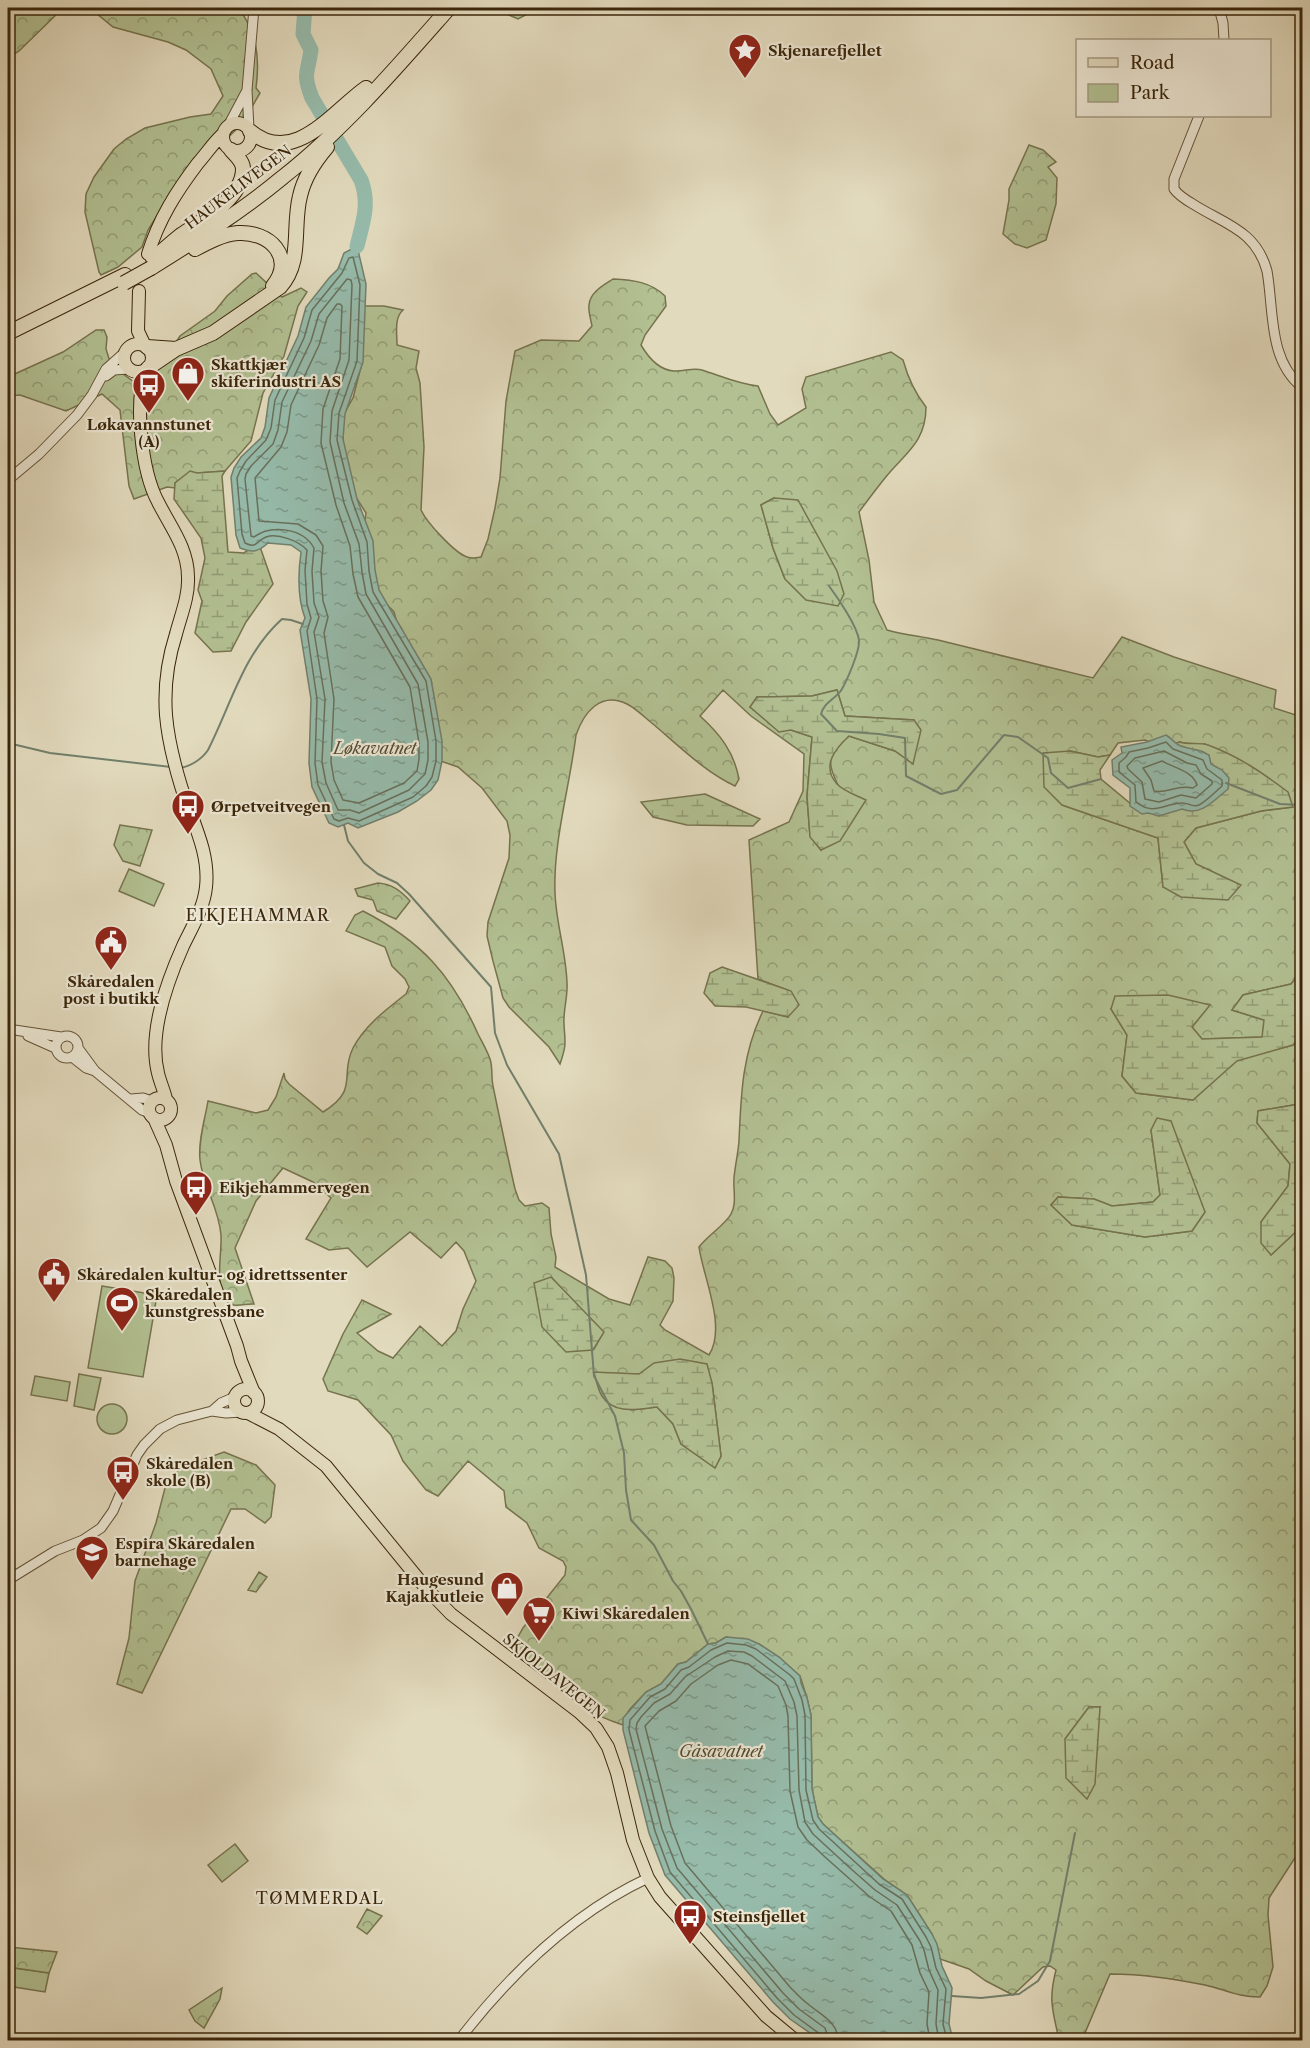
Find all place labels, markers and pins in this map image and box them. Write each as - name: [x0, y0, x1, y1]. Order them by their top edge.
- place icon: Skjenarefjellet: [727, 32, 763, 79]
- place label: Skjenarefjellet: [768, 41, 882, 60]
- shop icon: Skattkjær skiferindustri AS: [170, 355, 206, 402]
- place label: Skattkjær skiferindustri AS: [211, 355, 341, 391]
- bus stop icon: Løkavannstunet (A): [131, 367, 167, 414]
- place label: Løkavannstunet (A): [87, 415, 211, 451]
- bus stop icon: Ørpetveitvegen: [170, 788, 206, 835]
- place label: Ørpetveitvegen: [211, 797, 332, 816]
- public building icon: Skåredalen post i butikk: [93, 924, 129, 971]
- place label: Skåredalen post i butikk: [63, 972, 160, 1008]
- bus stop icon: Eikjehammervegen: [178, 1169, 214, 1216]
- place label: Eikjehammervegen: [219, 1178, 370, 1197]
- public building icon: Skåredalen kultur- og idrettssenter: [36, 1256, 72, 1303]
- place label: Skåredalen kultur- og idrettssenter: [77, 1265, 348, 1284]
- sports icon: Skåredalen kunstgressbane: [104, 1285, 140, 1332]
- place label: Skåredalen kunstgressbane: [145, 1285, 264, 1321]
- bus stop icon: Skåredalen skole (B): [105, 1454, 141, 1501]
- place label: Skåredalen skole (B): [146, 1454, 234, 1490]
- school or university icon: Espira Skåredalen barnehage: [74, 1534, 110, 1581]
- place label: Espira Skåredalen barnehage: [114, 1534, 256, 1570]
- place label: Haugesund Kajakkutleie: [385, 1570, 484, 1606]
- shop icon: Haugesund Kajakkutleie: [489, 1570, 525, 1617]
- supermarket icon: Kiwi Skåredalen: [521, 1595, 557, 1642]
- place label: Kiwi Skåredalen: [562, 1604, 691, 1623]
- bus stop icon: Steinsfjellet: [672, 1898, 708, 1945]
- place label: Steinsfjellet: [713, 1907, 806, 1926]

